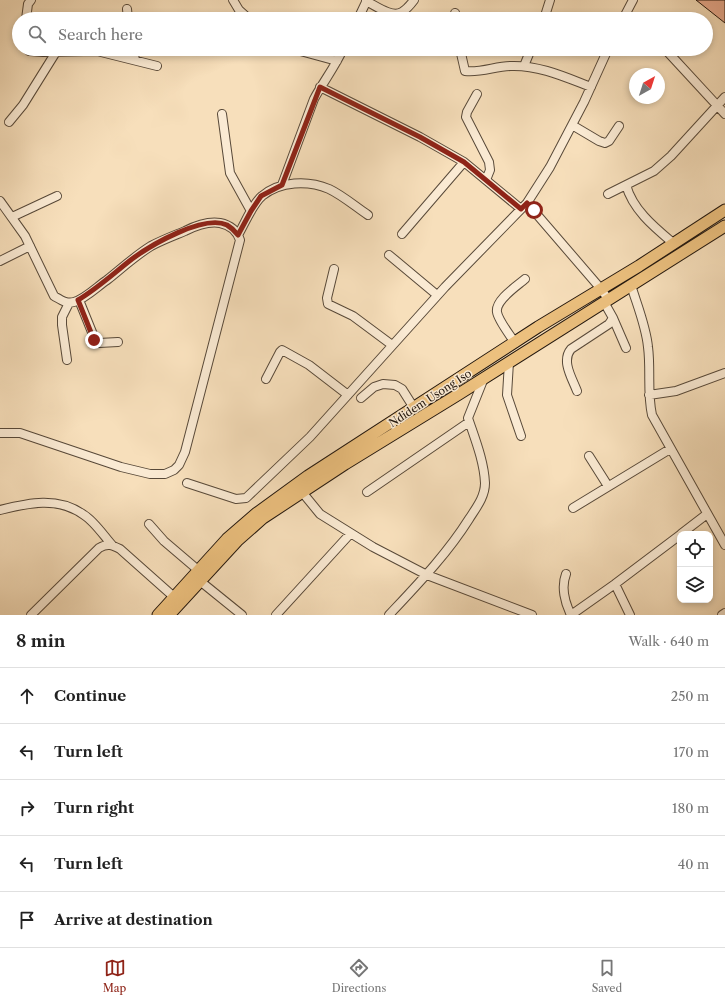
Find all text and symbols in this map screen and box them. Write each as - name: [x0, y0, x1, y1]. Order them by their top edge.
- search box: [12, 12, 713, 56]
- icon: search: [26, 23, 48, 45]
- text: Search here: [58, 25, 143, 44]
- north arrow: [629, 68, 665, 104]
- route start: [525, 201, 543, 219]
- route end: [85, 331, 103, 349]
- street label: Ndidem Usong Iso: [386, 366, 474, 430]
- map controls: [677, 531, 713, 603]
- button: locate: [677, 531, 713, 567]
- button: layers: [677, 567, 713, 603]
- text: 8 min: [16, 631, 65, 651]
- text: Walk · 640 m: [628, 633, 709, 649]
- icon: ahead: [16, 685, 38, 707]
- text: Continue: [54, 686, 126, 705]
- text: 250 m: [671, 688, 709, 704]
- icon: left: [16, 741, 38, 763]
- text: Turn left: [54, 742, 123, 761]
- text: 170 m: [673, 744, 709, 760]
- icon: right: [16, 797, 38, 819]
- text: Turn right: [54, 798, 134, 817]
- text: 180 m: [672, 800, 709, 816]
- icon: left: [16, 853, 38, 875]
- text: Turn left: [54, 854, 123, 873]
- text: 40 m: [678, 856, 709, 872]
- icon: arrive: [16, 909, 38, 931]
- text: Arrive at destination: [54, 910, 213, 929]
- tab: Map: [103, 957, 126, 995]
- tab: Directions: [332, 957, 386, 995]
- tab: Saved: [592, 957, 622, 995]

